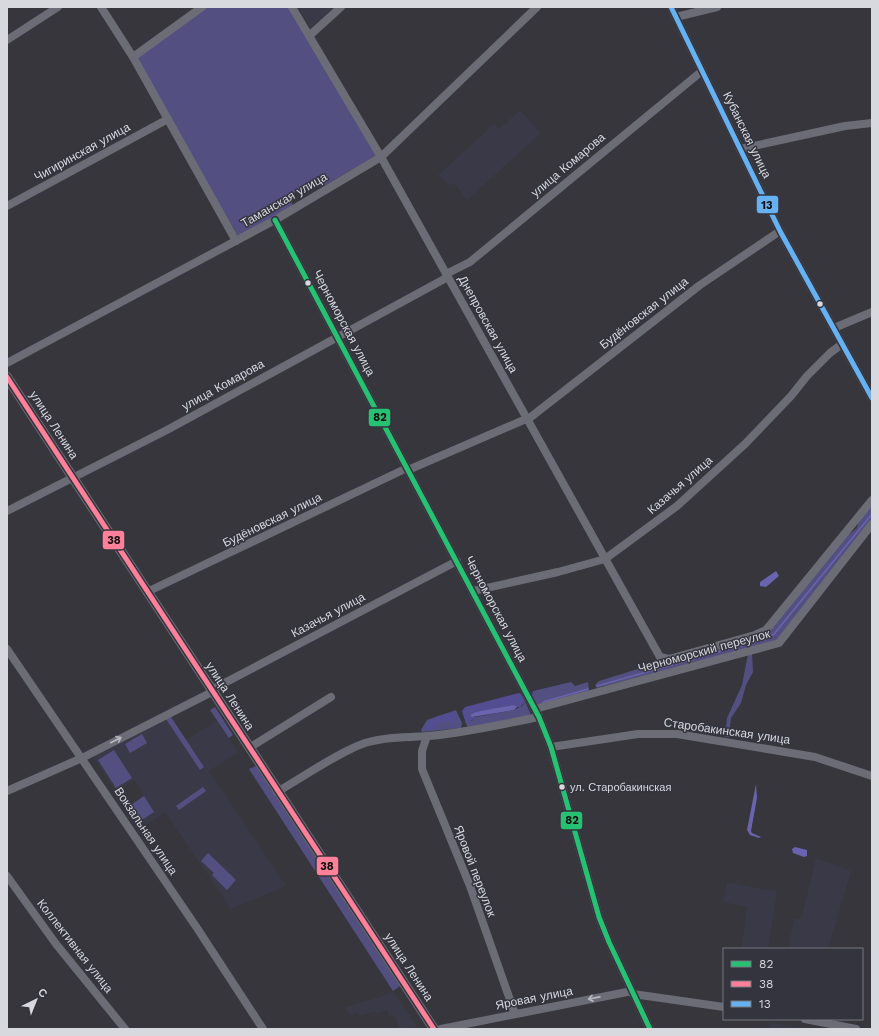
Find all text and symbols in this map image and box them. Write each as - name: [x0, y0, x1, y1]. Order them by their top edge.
- street label: Кубанская улица: [720, 89, 774, 181]
- street label: Чигиринская улица: [32, 120, 133, 184]
- street label: улица Комарова: [528, 130, 608, 200]
- street label: Таманская улица: [239, 170, 330, 230]
- line badge: 13: [756, 195, 779, 214]
- text: 13: [761, 199, 773, 212]
- street label: Черноморская улица: [310, 268, 378, 379]
- street label: Днепровская улица: [455, 273, 521, 375]
- street label: Будёновская улица: [597, 274, 691, 352]
- unlabelled marker: [303, 278, 313, 288]
- unlabelled marker: [815, 299, 825, 309]
- street label: улица Комарова: [179, 356, 267, 413]
- street label: улица Ленина: [27, 388, 81, 462]
- line badge: 82: [368, 408, 391, 427]
- text: 82: [373, 411, 387, 424]
- street label: Казачья улица: [645, 453, 716, 517]
- street label: Будёновская улица: [220, 490, 324, 550]
- line badge: 38: [102, 530, 125, 550]
- text: 38: [107, 534, 121, 547]
- street label: Черноморская улица: [462, 554, 530, 665]
- street label: Казачья улица: [289, 590, 368, 640]
- street label: Черноморский переулок: [636, 626, 772, 675]
- street label: улица Ленина: [203, 659, 257, 733]
- street label: Старобакинская улица: [663, 715, 792, 747]
- one-way arrow: [110, 736, 122, 744]
- place label: ул. Старобакинская: [570, 781, 671, 794]
- marker: ул. Старобакинская: [557, 782, 567, 792]
- street label: Вокзальная улица: [112, 785, 181, 878]
- line badge: 82: [560, 811, 583, 830]
- text: 82: [565, 814, 579, 827]
- street label: Яровой переулок: [451, 823, 499, 919]
- line badge: 38: [316, 856, 339, 876]
- text: 38: [320, 860, 334, 873]
- street label: Коллективная улица: [34, 896, 116, 996]
- street label: улица Ленина: [382, 930, 436, 1004]
- legend: [723, 948, 863, 1020]
- text: 82: [759, 957, 773, 971]
- text: 38: [759, 977, 773, 991]
- north arrow: [16, 980, 56, 1020]
- street label: Яровая улица: [494, 984, 574, 1012]
- text: С: [35, 986, 50, 1001]
- one-way arrow: [588, 995, 601, 1003]
- text: 13: [759, 997, 771, 1011]

